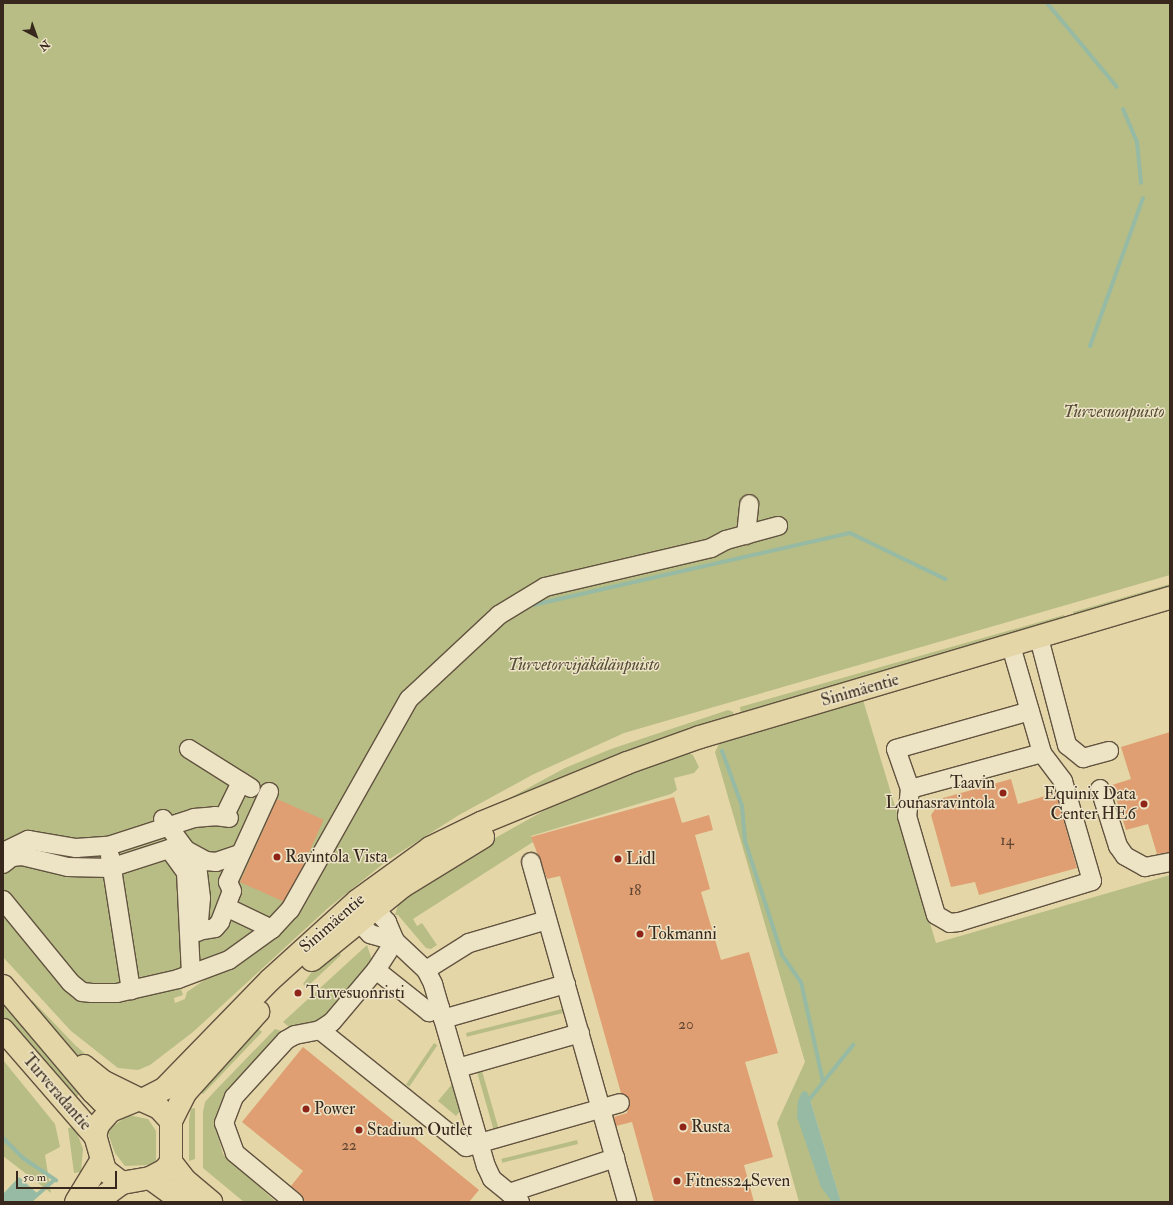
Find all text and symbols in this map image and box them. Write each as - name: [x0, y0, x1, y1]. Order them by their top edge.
- north arrow: [16, 16, 56, 56]
- text: N: [36, 37, 52, 54]
- park label: Turvesuonpuisto: [1063, 402, 1165, 422]
- park label: Turvetorvijäkälänpuisto: [508, 655, 660, 675]
- street label: Sinimäentie: [819, 669, 901, 711]
- place label: Taavin Lounasravintola: [886, 773, 995, 813]
- place label: Equinix Data Center HE6: [1044, 784, 1136, 824]
- marker: Taavin Lounasravintola: [998, 788, 1008, 798]
- marker: Equinix Data Center HE6: [1139, 799, 1149, 809]
- house number: 14: [1000, 832, 1014, 850]
- place label: Ravintola Vista: [285, 847, 388, 867]
- place label: Lidl: [626, 849, 655, 869]
- marker: Ravintola Vista: [272, 852, 282, 862]
- marker: Lidl: [613, 854, 623, 864]
- house number: 18: [629, 882, 641, 900]
- street label: Sinimäentie: [295, 889, 369, 957]
- place label: Tokmanni: [648, 924, 717, 944]
- marker: Tokmanni: [635, 929, 645, 939]
- place label: Turvesuonristi: [306, 983, 405, 1003]
- marker: Turvesuonristi: [293, 988, 303, 998]
- house number: 20: [678, 1016, 694, 1034]
- street label: Turveradantie: [18, 1050, 96, 1134]
- place label: Power: [314, 1099, 355, 1119]
- marker: Power: [301, 1104, 311, 1114]
- place label: Rusta: [691, 1117, 730, 1137]
- place label: Stadium Outlet: [367, 1120, 472, 1140]
- marker: Rusta: [678, 1122, 688, 1132]
- marker: Stadium Outlet: [354, 1125, 364, 1135]
- house number: 22: [341, 1137, 357, 1155]
- scale bar: [18, 1163, 119, 1189]
- text: 50 m: [23, 1170, 46, 1185]
- place label: Fitness24Seven: [685, 1171, 790, 1191]
- marker: Fitness24Seven: [672, 1176, 682, 1186]

